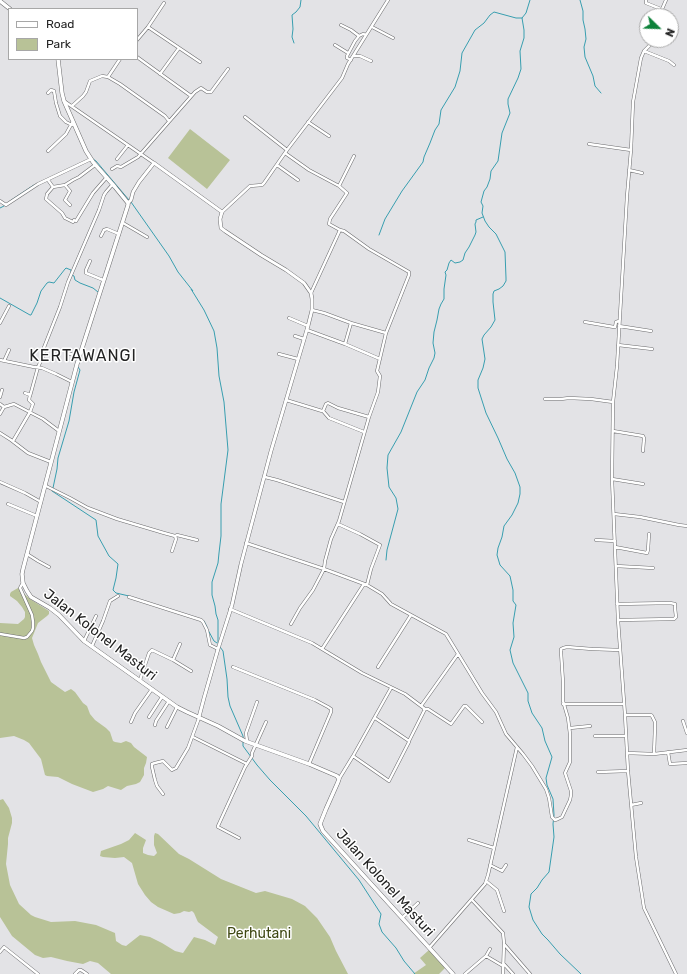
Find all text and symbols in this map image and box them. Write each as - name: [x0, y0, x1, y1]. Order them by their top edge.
- legend: [8, 8, 138, 60]
- north arrow: [639, 8, 679, 48]
- text: Road: [46, 17, 74, 31]
- text: N: [662, 26, 677, 39]
- text: Park: [46, 37, 71, 51]
- district label: KERTAWANGI: [29, 346, 137, 366]
- street label: Jalan Kolonel Masturi: [40, 586, 160, 684]
- street label: Jalan Kolonel Masturi: [332, 826, 438, 940]
- park label: Perhutani: [227, 926, 291, 942]

